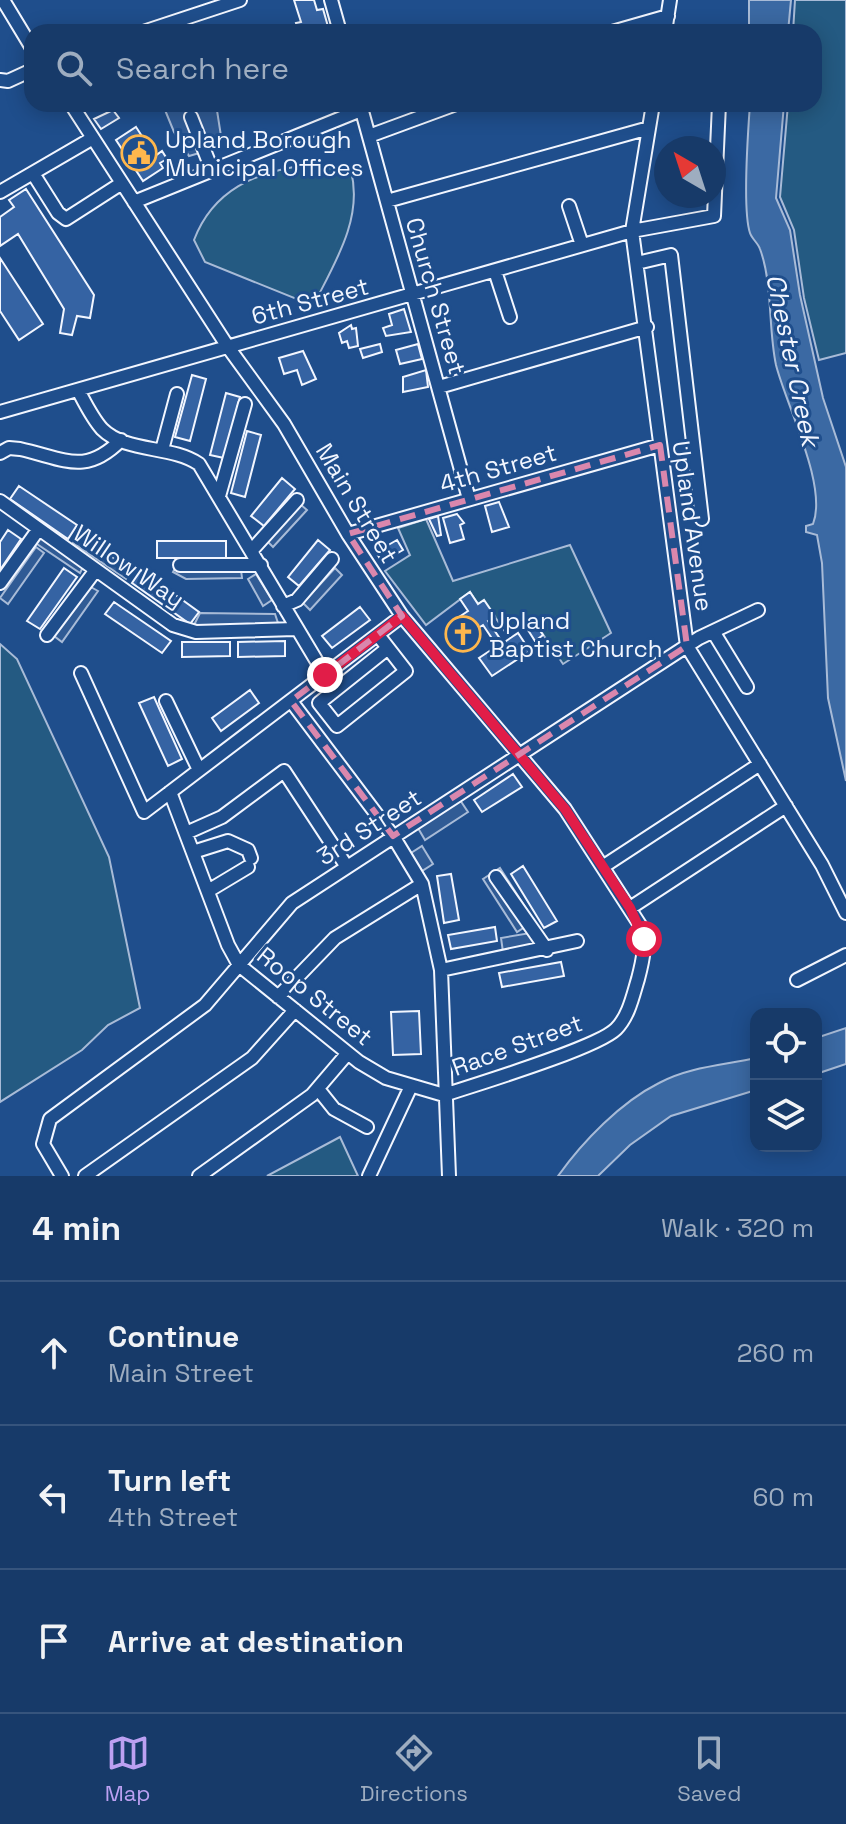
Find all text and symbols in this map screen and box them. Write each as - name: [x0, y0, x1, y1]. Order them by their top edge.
- search box: [24, 24, 822, 112]
- icon: search: [52, 46, 96, 90]
- text: Search here: [116, 49, 289, 88]
- place label: Upland Borough Municipal Offices: [165, 124, 363, 183]
- public building icon: Upland Borough Municipal Offices: [120, 134, 158, 172]
- north arrow: [654, 136, 726, 208]
- street label: Church Street: [399, 214, 473, 378]
- street label: 6th Street: [248, 271, 372, 331]
- water label: Chester Creek: [758, 271, 829, 452]
- street label: Main Street: [309, 437, 405, 569]
- street label: 4th Street: [436, 437, 560, 499]
- street label: Upland Avenue: [666, 439, 720, 613]
- street label: Willow Way: [68, 518, 190, 614]
- place label: Upland Baptist Church: [489, 605, 662, 664]
- church icon: Upland Baptist Church: [444, 615, 482, 653]
- route end: [307, 657, 343, 693]
- street label: 3rd Street: [311, 782, 427, 872]
- route start: [626, 921, 662, 957]
- street label: Roop Street: [251, 940, 379, 1052]
- street label: Race Street: [447, 1007, 587, 1083]
- map controls: [750, 1008, 822, 1152]
- button: locate: [750, 1008, 822, 1080]
- button: layers: [750, 1080, 822, 1152]
- text: 4 min: [32, 1207, 121, 1250]
- text: Walk · 320 m: [661, 1211, 814, 1245]
- text: Continue: [108, 1317, 239, 1356]
- icon: ahead: [32, 1331, 76, 1375]
- text: 260 m: [737, 1336, 814, 1370]
- text: Main Street: [108, 1356, 254, 1390]
- text: Turn left: [108, 1461, 231, 1500]
- icon: left: [32, 1475, 76, 1519]
- text: 60 m: [752, 1480, 814, 1514]
- text: 4th Street: [108, 1500, 238, 1534]
- icon: arrive: [32, 1619, 76, 1663]
- text: Arrive at destination: [108, 1622, 404, 1661]
- tab: Map: [105, 1731, 151, 1807]
- tab: Directions: [360, 1731, 468, 1807]
- tab: Saved: [677, 1731, 741, 1807]

